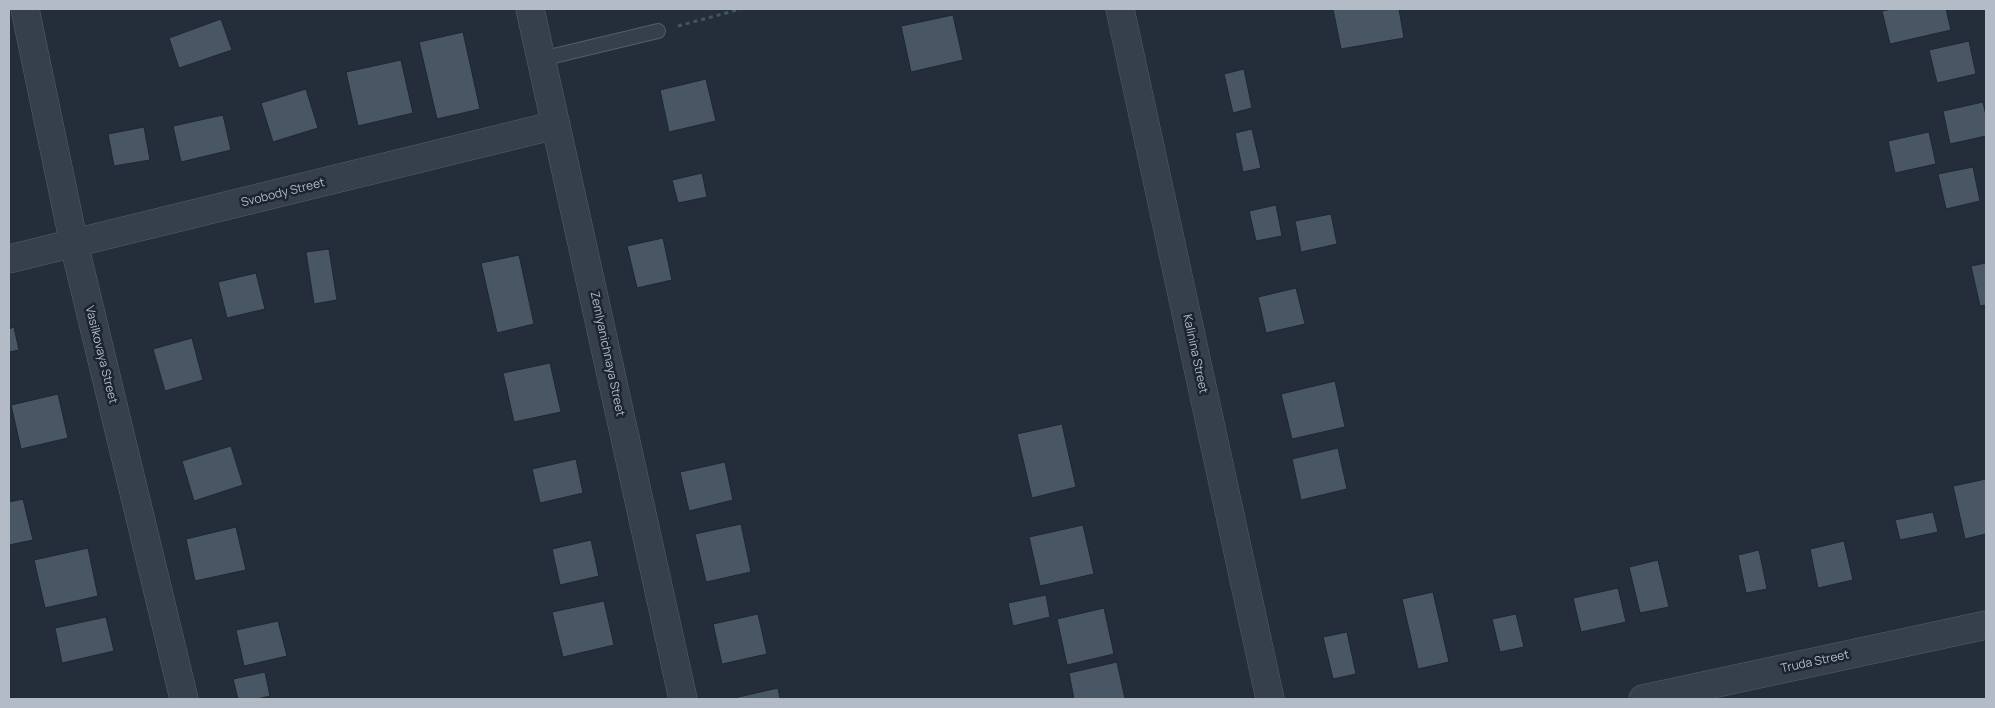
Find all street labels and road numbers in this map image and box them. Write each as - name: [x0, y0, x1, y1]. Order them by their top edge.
- street label: Svobody Street: [240, 176, 326, 210]
- street label: Zemlyanichnaya Street: [587, 290, 627, 418]
- street label: Vasilkovaya Street: [82, 305, 120, 405]
- street label: Kalinina Street: [1180, 313, 1210, 395]
- street label: Truda Street: [1780, 648, 1850, 676]

